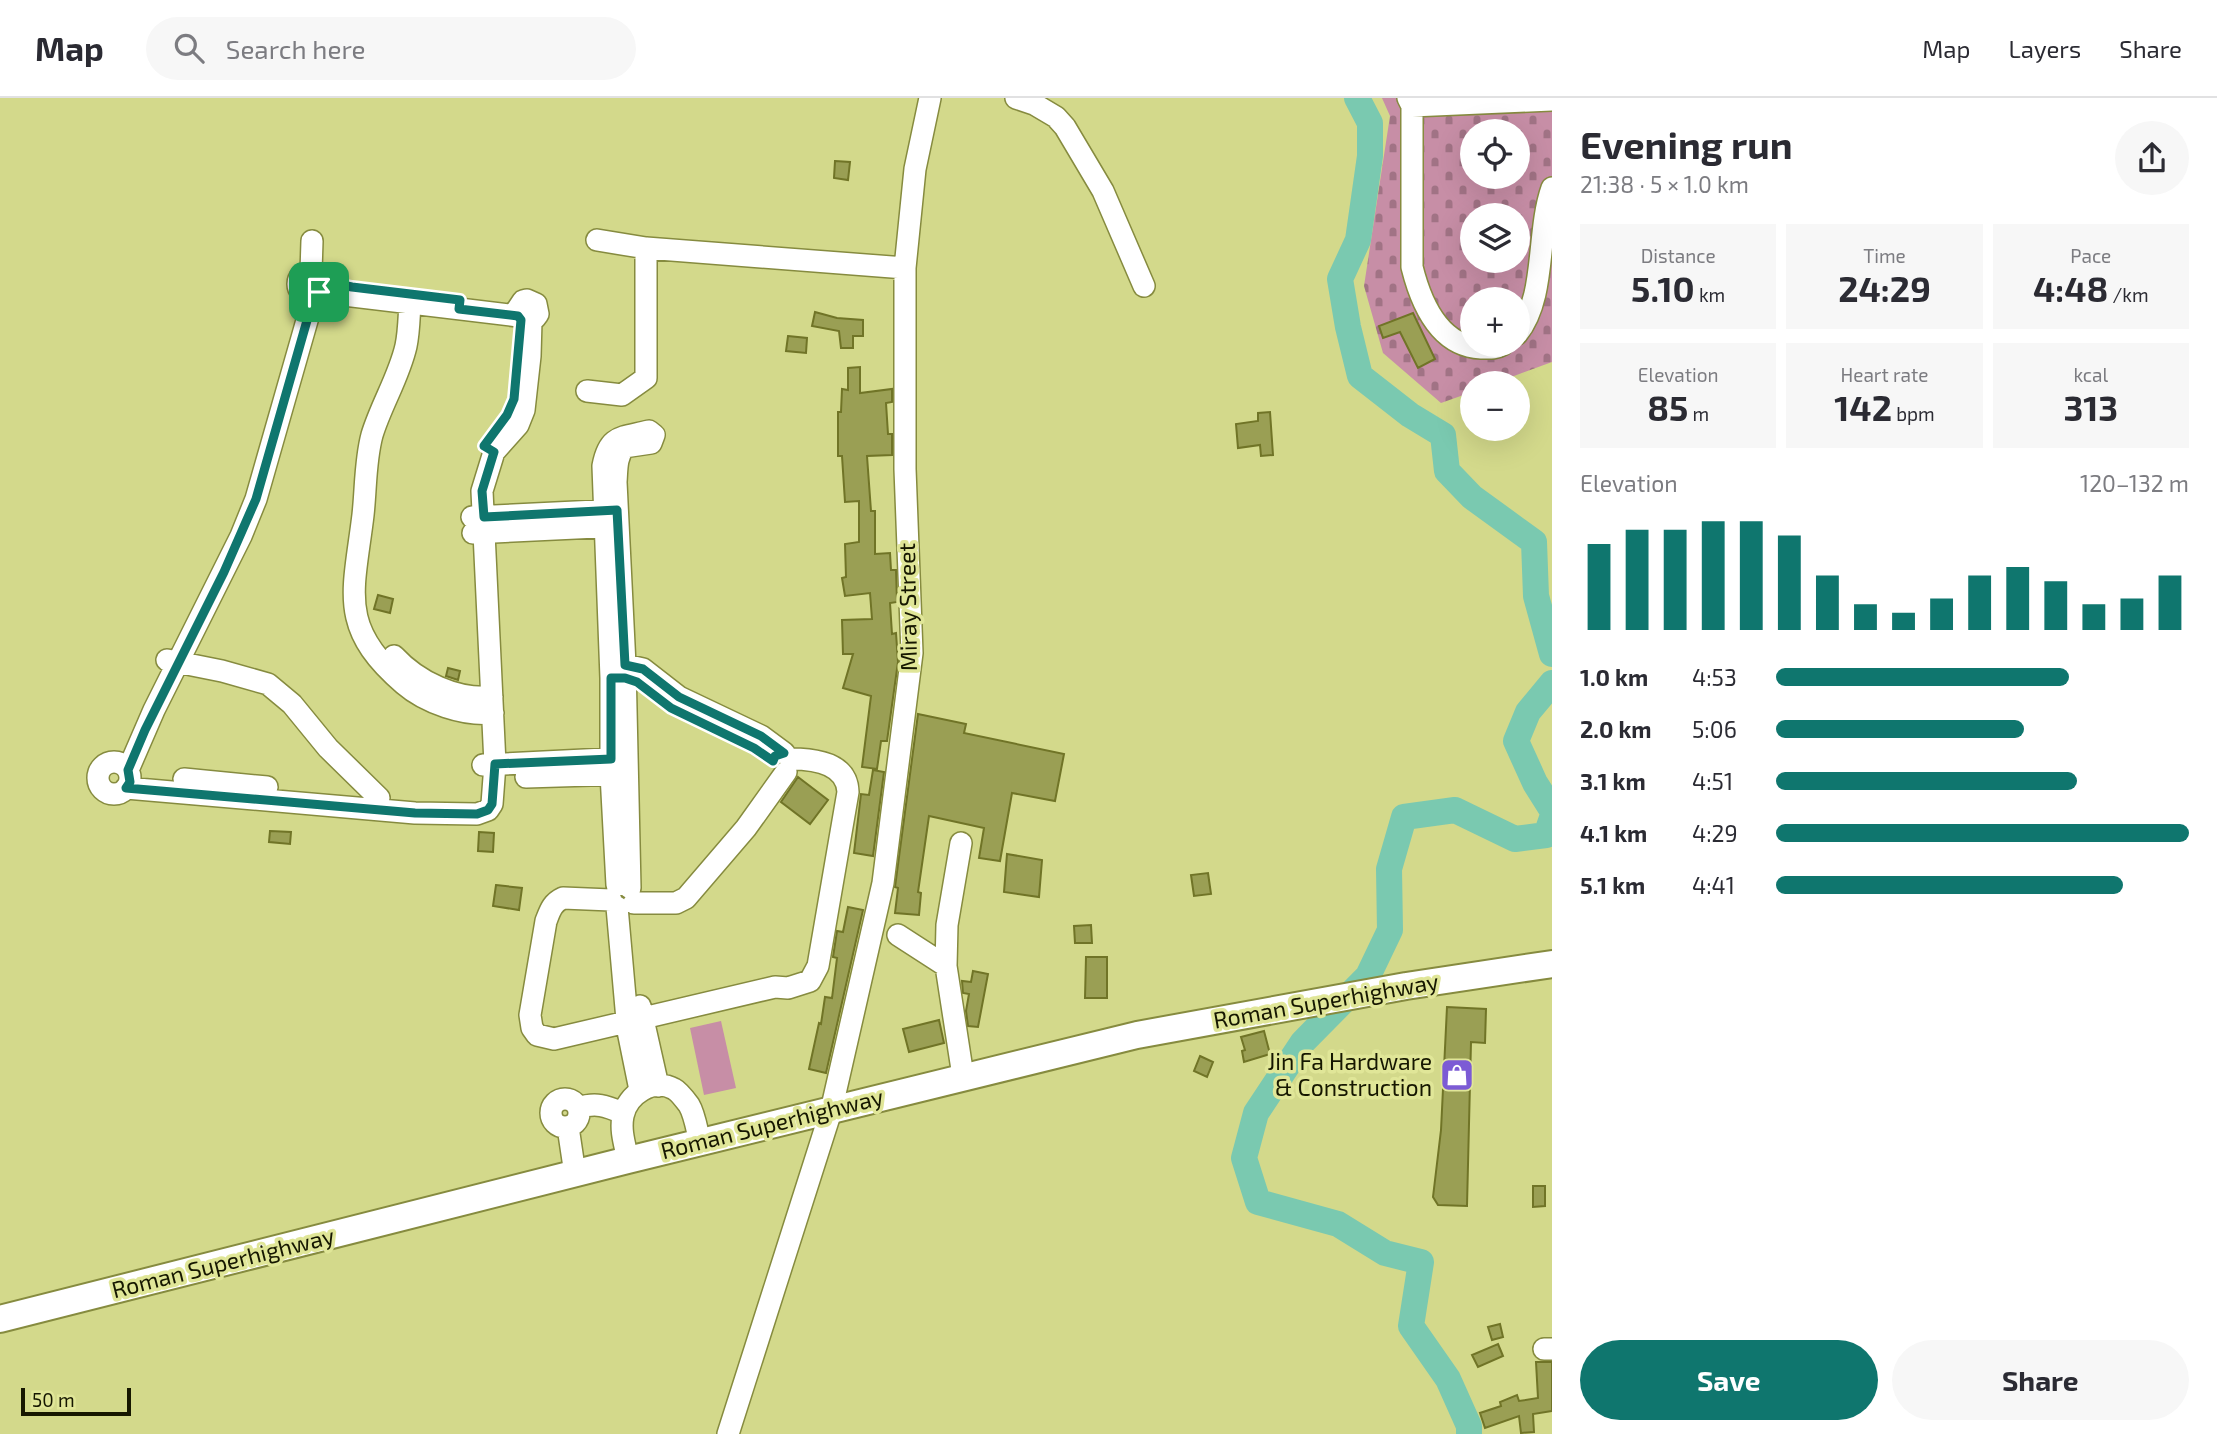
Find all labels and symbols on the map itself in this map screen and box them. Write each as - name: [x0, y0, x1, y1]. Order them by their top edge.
- pin: [289, 262, 349, 322]
- street label: Miray Street: [892, 542, 922, 671]
- street label: Roman Superhighway: [1211, 966, 1441, 1034]
- place label: Jin Fa Hardware & Construction: [1267, 1047, 1432, 1101]
- shop icon: Jin Fa Hardware & Construction: [1438, 1056, 1476, 1094]
- street label: Roman Superhighway: [658, 1082, 886, 1164]
- street label: Roman Superhighway: [109, 1221, 337, 1303]
- scale bar: [21, 1385, 131, 1417]

